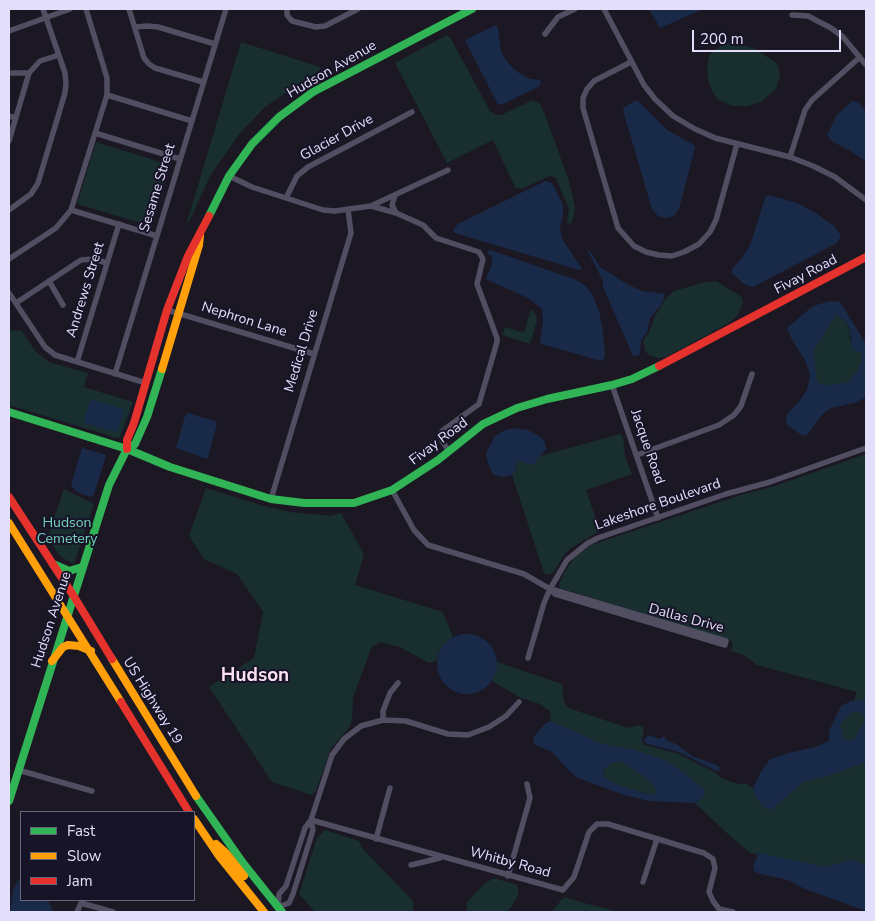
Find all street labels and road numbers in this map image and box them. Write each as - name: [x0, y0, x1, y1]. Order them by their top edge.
- street label: Hudson Avenue: [284, 38, 380, 102]
- street label: Glacier Drive: [298, 111, 376, 165]
- street label: Sesame Street: [137, 142, 179, 234]
- street label: Andrews Street: [64, 240, 108, 340]
- street label: Fivay Road: [772, 251, 840, 299]
- street label: Nephron Lane: [199, 299, 289, 341]
- street label: Medical Drive: [281, 308, 323, 394]
- street label: Jacque Road: [626, 407, 668, 487]
- street label: Fivay Road: [407, 415, 471, 469]
- street label: Lakeshore Boulevard: [593, 476, 723, 534]
- street label: Hudson Avenue: [29, 570, 75, 670]
- street label: Dallas Drive: [647, 601, 725, 637]
- street label: US Highway 19: [119, 655, 185, 747]
- street label: Whitby Road: [468, 844, 552, 882]

